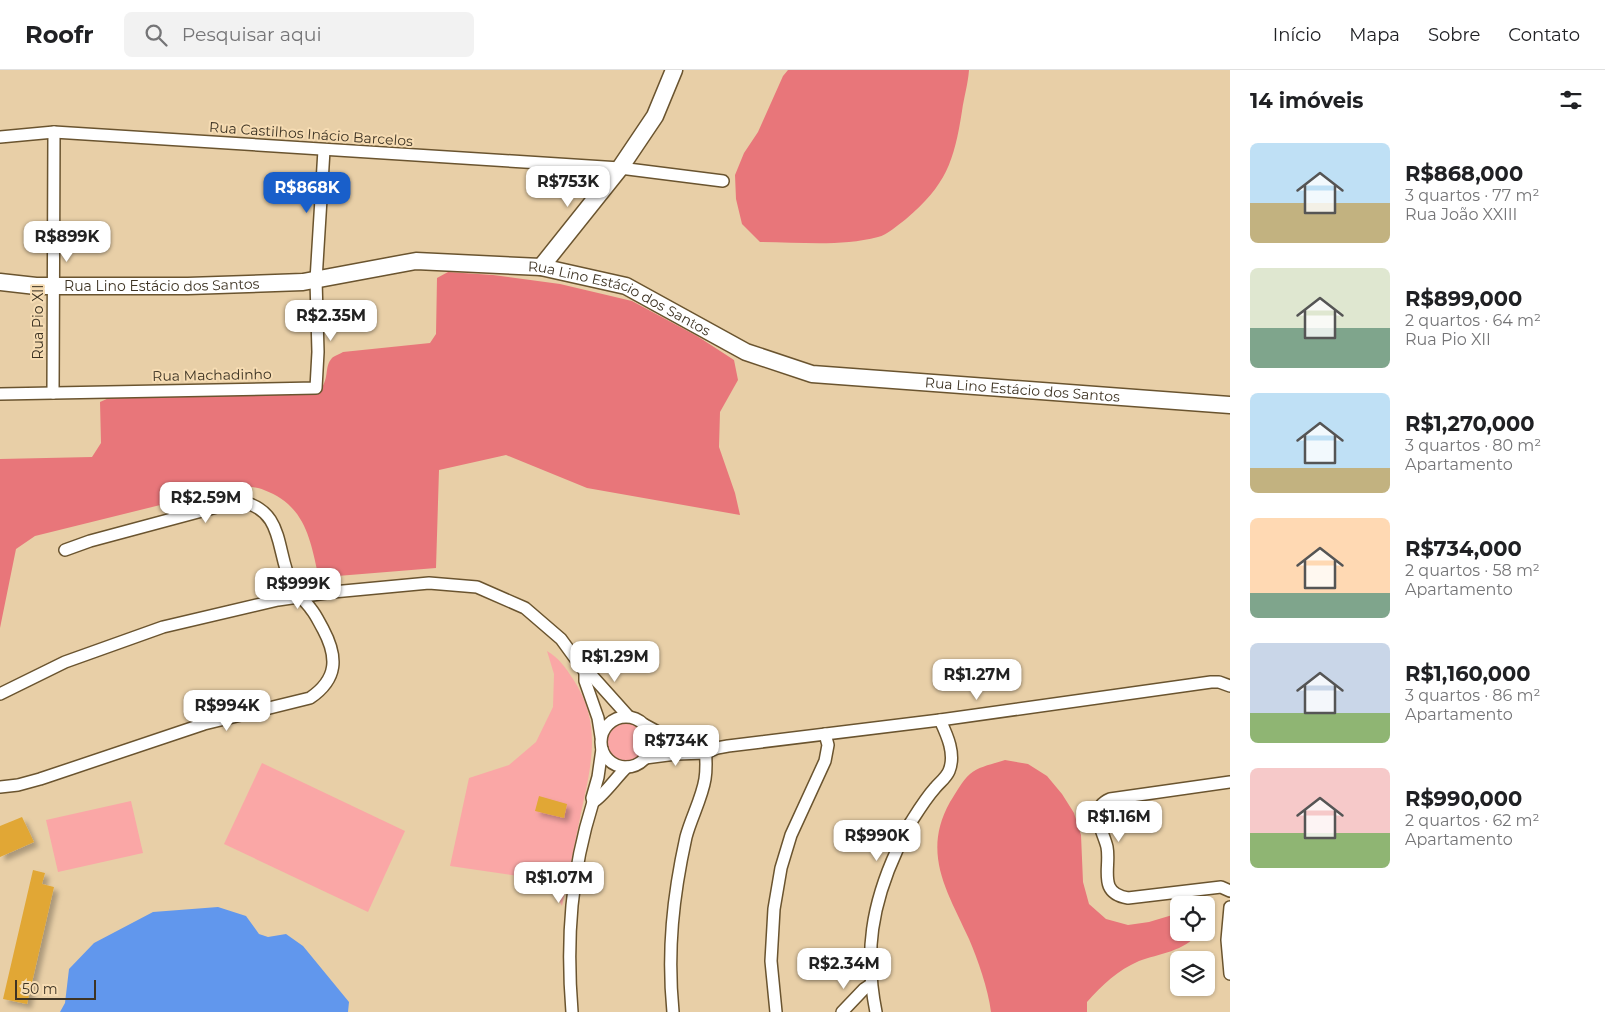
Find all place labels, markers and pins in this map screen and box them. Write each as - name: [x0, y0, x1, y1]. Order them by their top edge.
- pin: R$753K: [527, 166, 609, 208]
- pin: R$868K: [266, 172, 348, 214]
- pin: R$899K: [26, 220, 108, 263]
- pin: R$2.35M: [285, 300, 377, 342]
- pin: R$2.59M: [160, 482, 252, 524]
- pin: R$999K: [257, 568, 339, 610]
- pin: R$1.29M: [569, 640, 661, 683]
- pin: R$1.27M: [931, 658, 1023, 701]
- pin: R$994K: [186, 690, 268, 732]
- pin: R$734K: [635, 724, 717, 767]
- pin: R$1.16M: [1073, 800, 1165, 843]
- pin: R$990K: [836, 820, 918, 862]
- pin: R$1.07M: [513, 862, 605, 904]
- pin: R$2.34M: [798, 948, 890, 990]

